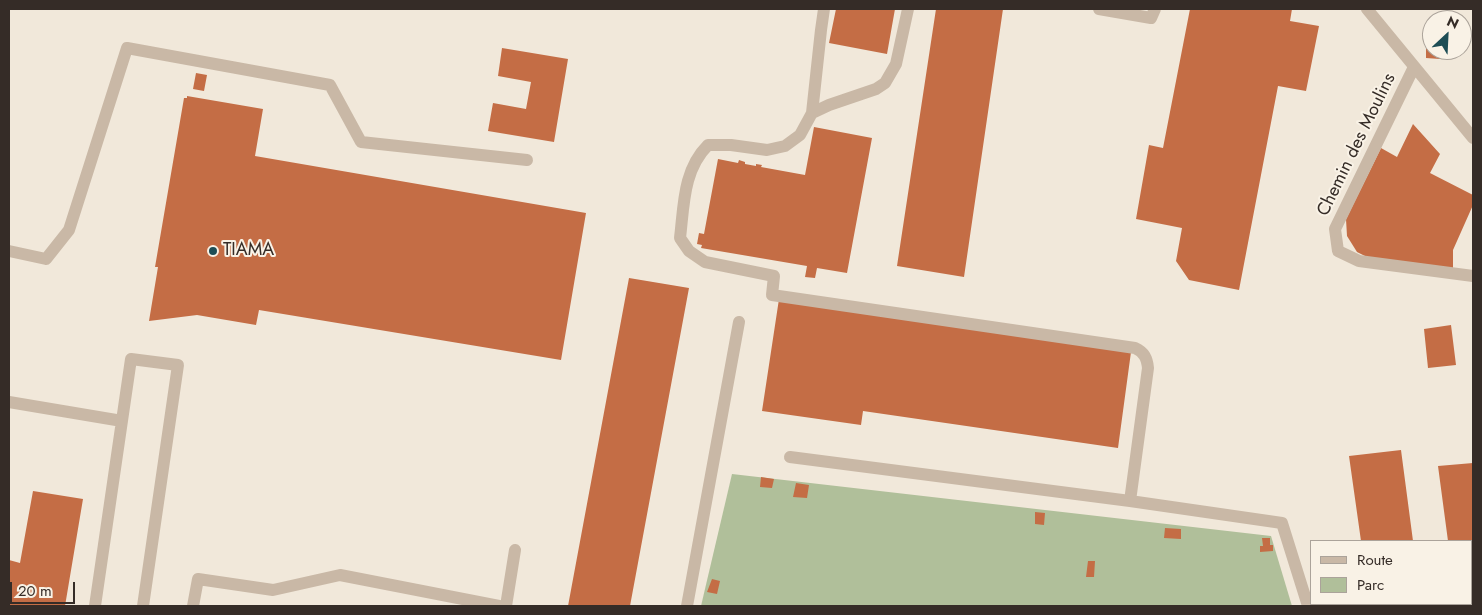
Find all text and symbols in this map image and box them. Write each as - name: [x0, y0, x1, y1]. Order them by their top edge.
- north arrow: [1422, 10, 1472, 60]
- text: N: [1444, 11, 1462, 34]
- street label: Chemin des Moulins: [1313, 70, 1401, 220]
- place label: TIAMA: [223, 240, 274, 262]
- marker: TIAMA: [207, 245, 219, 257]
- legend: [1310, 540, 1472, 605]
- text: Route: [1357, 549, 1393, 571]
- scale bar: [12, 572, 78, 604]
- text: Parc: [1357, 574, 1384, 596]
- text: 20 m: [18, 580, 52, 602]

